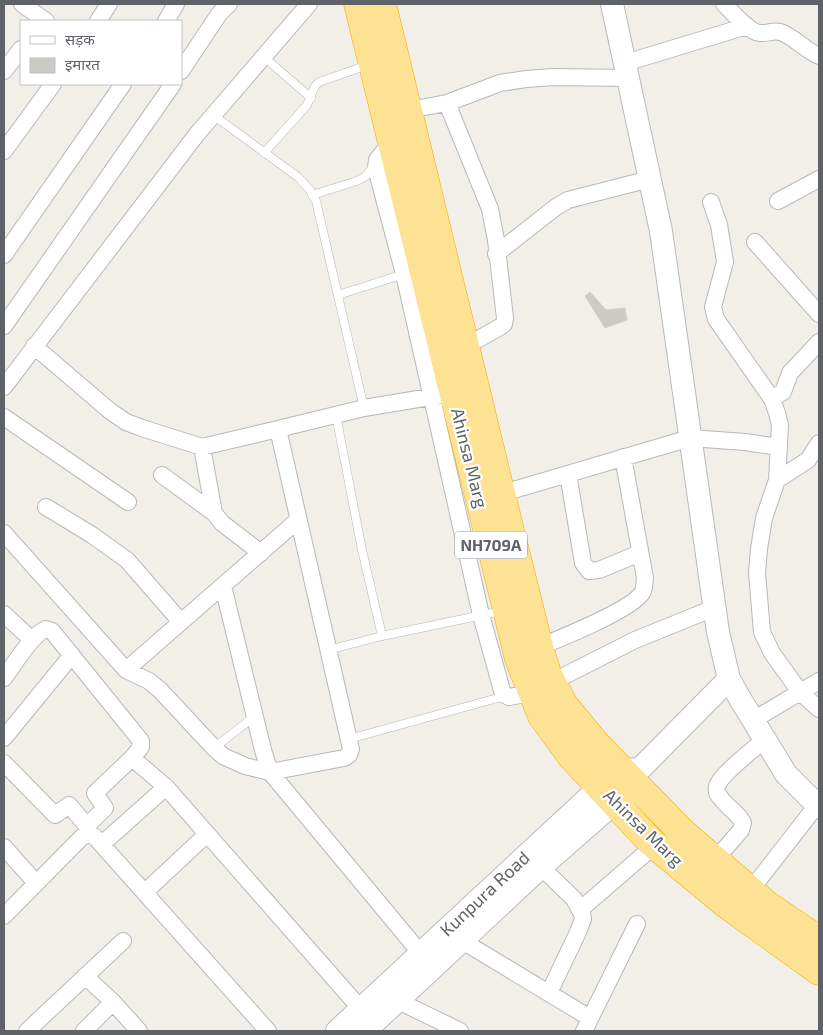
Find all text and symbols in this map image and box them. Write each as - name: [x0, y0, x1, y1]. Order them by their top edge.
- legend: [20, 20, 182, 85]
- text: सड़क: [65, 30, 95, 48]
- text: इमारत: [65, 55, 100, 73]
- street label: Ahinsa Marg: [447, 405, 493, 510]
- road number: NH709A: [455, 532, 527, 558]
- street label: Ahinsa Marg: [599, 784, 688, 871]
- street label: Kunpura Road: [435, 846, 534, 940]

